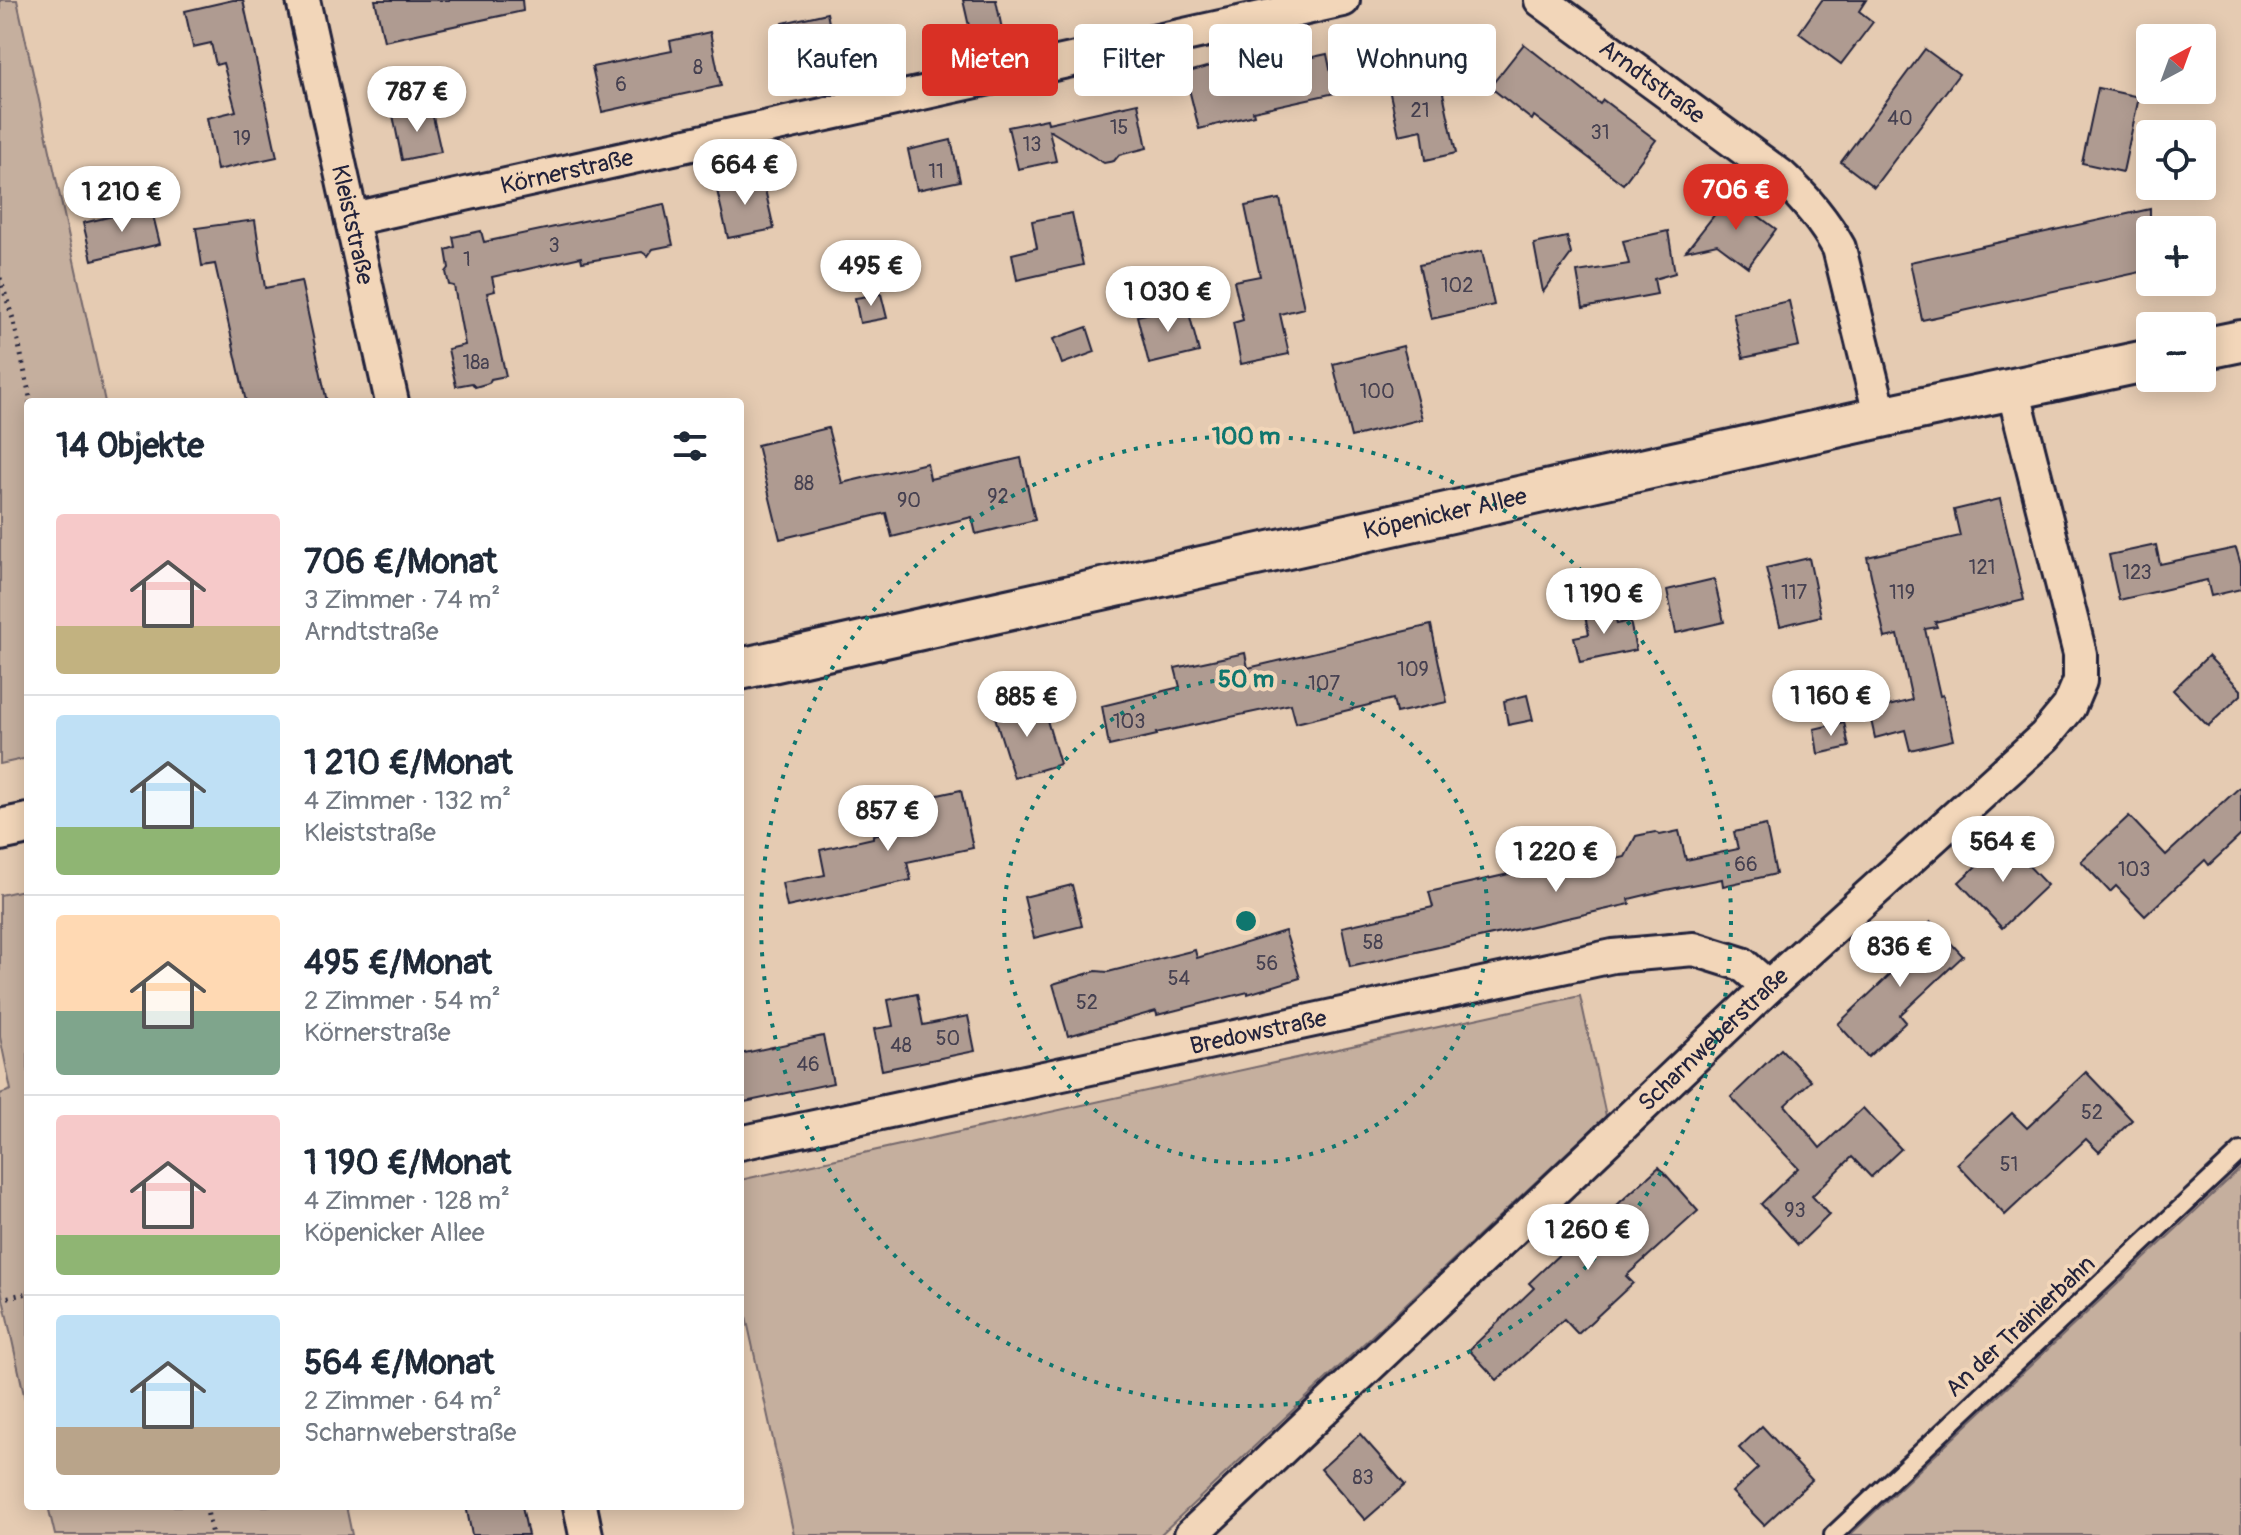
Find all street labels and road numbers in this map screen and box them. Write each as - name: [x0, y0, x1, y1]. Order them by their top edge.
- street label: Arndtstraße: [1593, 34, 1711, 131]
- street label: Körnerstraße: [498, 143, 636, 201]
- street label: Kleiststraße: [325, 162, 380, 287]
- street label: Köpenicker Allee: [1361, 482, 1530, 546]
- street label: Scharnweberstraße: [1632, 962, 1795, 1118]
- street label: Bredowstraße: [1187, 1004, 1329, 1061]
- street label: An der Trainierbahn: [1939, 1249, 2101, 1403]

